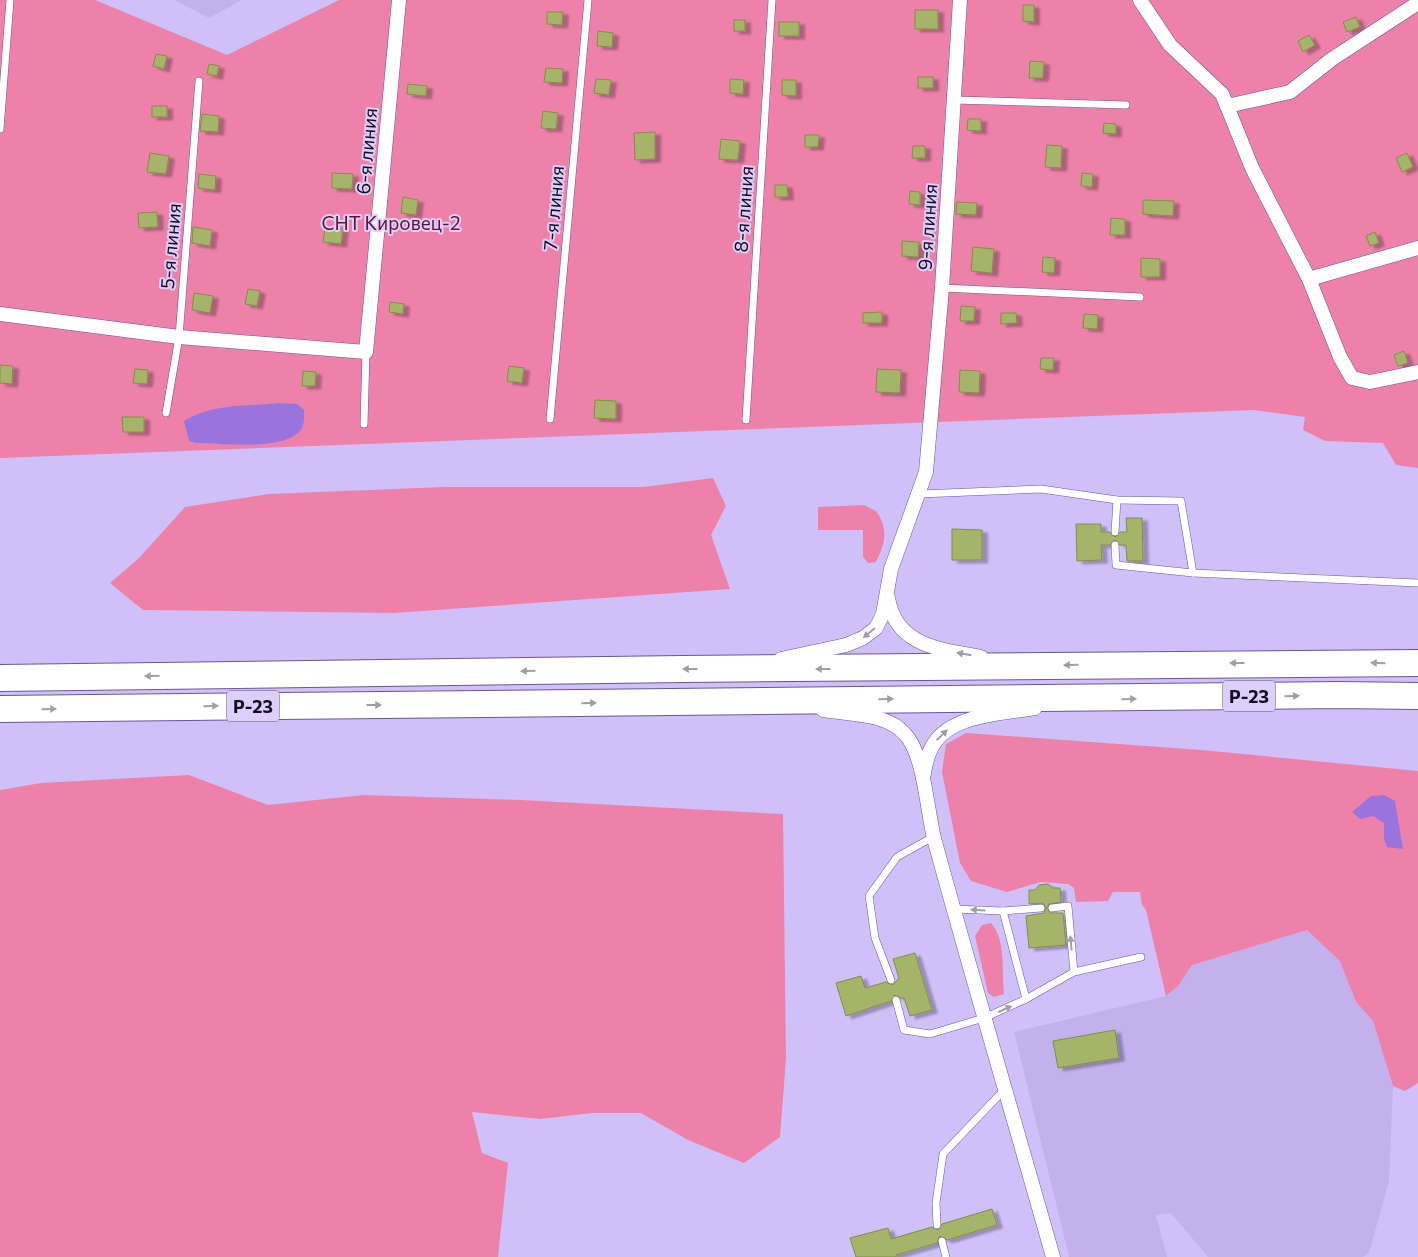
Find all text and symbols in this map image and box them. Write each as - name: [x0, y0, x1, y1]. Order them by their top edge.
- street label: 6-я линия: [351, 107, 381, 195]
- street label: 7-я линия: [538, 165, 568, 251]
- street label: 8-я линия: [729, 165, 757, 253]
- street label: 9-я линия: [913, 183, 941, 271]
- street label: 5-я линия: [155, 202, 185, 290]
- park label: СНТ Кировец-2: [322, 211, 460, 234]
- one-way arrow: [863, 627, 875, 638]
- one-way arrow: [955, 649, 971, 657]
- one-way arrow: [1229, 659, 1245, 667]
- one-way arrow: [1370, 659, 1386, 667]
- one-way arrow: [1063, 661, 1079, 669]
- one-way arrow: [682, 665, 698, 673]
- one-way arrow: [815, 665, 831, 673]
- one-way arrow: [519, 667, 535, 675]
- one-way arrow: [143, 672, 159, 680]
- road number: Р-23: [1223, 680, 1275, 711]
- road number: Р-23: [227, 690, 279, 721]
- one-way arrow: [1284, 692, 1300, 700]
- one-way arrow: [1121, 694, 1137, 702]
- one-way arrow: [878, 695, 894, 703]
- one-way arrow: [581, 699, 597, 707]
- one-way arrow: [366, 701, 382, 709]
- one-way arrow: [203, 702, 219, 710]
- one-way arrow: [41, 705, 57, 713]
- one-way arrow: [936, 730, 948, 742]
- one-way arrow: [970, 906, 986, 914]
- one-way arrow: [1067, 935, 1075, 951]
- one-way arrow: [998, 1004, 1012, 1012]

